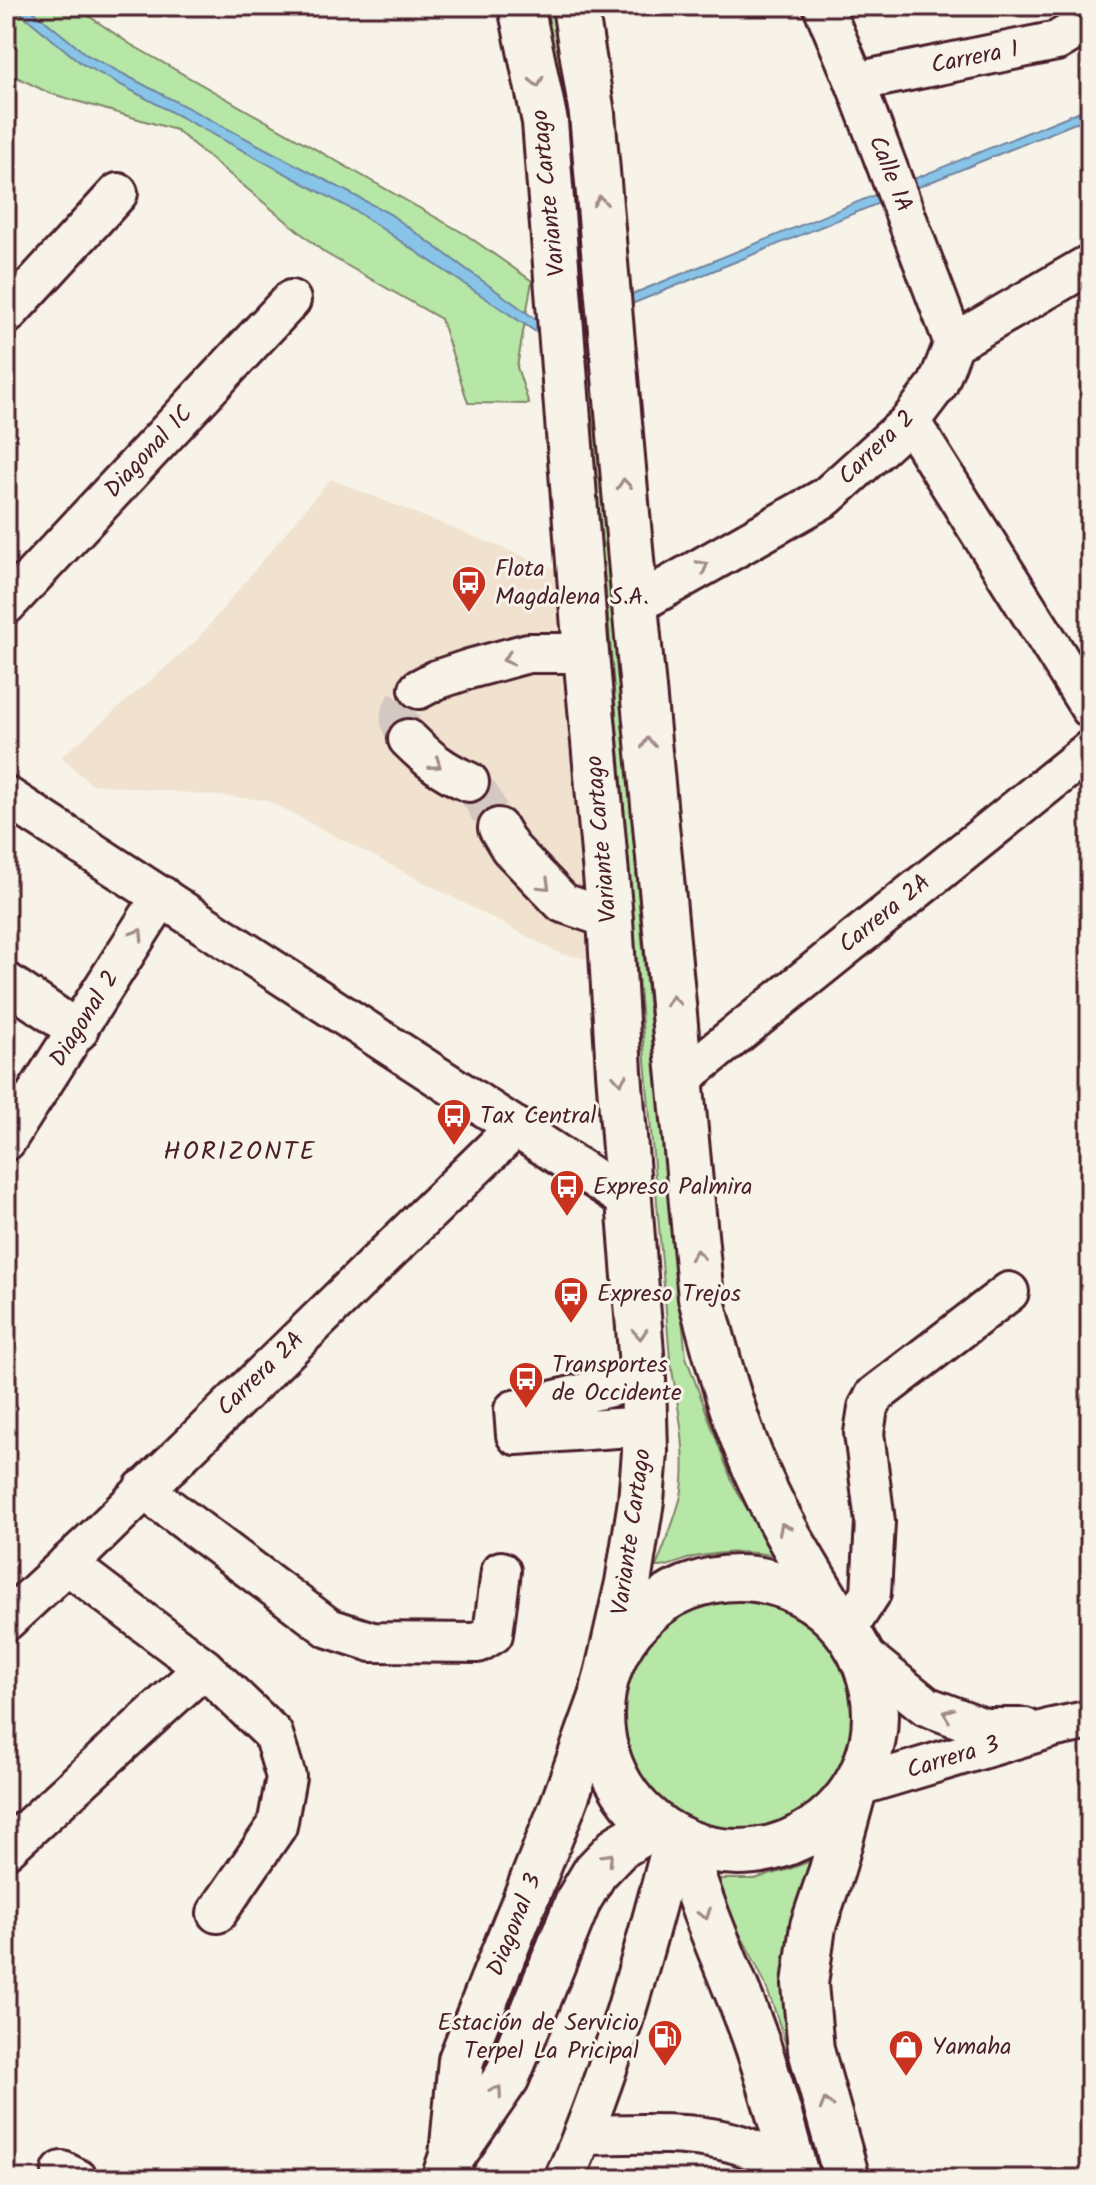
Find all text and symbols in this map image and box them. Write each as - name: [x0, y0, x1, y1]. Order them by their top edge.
- street label: Carrera 1: [928, 30, 1022, 86]
- one-way arrow: [528, 75, 545, 89]
- street label: Variante Cartago: [521, 107, 577, 279]
- street label: Calle 1A: [857, 130, 923, 218]
- one-way arrow: [592, 194, 609, 207]
- street label: Diagonal 1C: [95, 396, 203, 508]
- street label: Carrera 2: [829, 401, 925, 495]
- one-way arrow: [615, 477, 632, 490]
- place label: Flota Magdalena S.A.: [495, 550, 649, 617]
- one-way arrow: [694, 560, 708, 576]
- bus stop icon: Flota Magdalena S.A.: [450, 564, 488, 614]
- one-way arrow: [502, 649, 516, 666]
- one-way arrow: [640, 736, 657, 749]
- one-way arrow: [427, 754, 442, 769]
- street label: Variante Cartago: [575, 754, 629, 924]
- street label: Carrera 2A: [830, 864, 940, 964]
- one-way arrow: [536, 876, 550, 890]
- one-way arrow: [129, 928, 144, 943]
- street label: Diagonal 2: [40, 963, 130, 1075]
- one-way arrow: [665, 994, 682, 1007]
- one-way arrow: [611, 1073, 628, 1086]
- bus stop icon: Tax Central: [435, 1097, 473, 1147]
- place label: Tax Central: [480, 1097, 596, 1136]
- district label: HORIZONTE: [163, 1131, 317, 1173]
- bus stop icon: Expreso Palmira: [548, 1168, 586, 1218]
- place label: Expreso Palmira: [593, 1168, 752, 1207]
- one-way arrow: [689, 1248, 706, 1261]
- bus stop icon: Expreso Trejos: [552, 1275, 590, 1325]
- place label: Expreso Trejos: [597, 1275, 741, 1314]
- street label: Carrera 2A: [208, 1322, 314, 1426]
- one-way arrow: [631, 1328, 648, 1341]
- place label: Transportes de Occidente: [552, 1346, 682, 1413]
- bus stop icon: Transportes de Occidente: [507, 1360, 545, 1410]
- street label: Variante Cartago: [601, 1446, 663, 1618]
- one-way arrow: [779, 1521, 794, 1536]
- one-way arrow: [942, 1707, 956, 1724]
- street label: Carrera 3: [902, 1725, 1004, 1791]
- one-way arrow: [599, 1853, 613, 1868]
- street label: Diagonal 3: [477, 1868, 553, 1982]
- one-way arrow: [695, 1906, 712, 1920]
- place label: Estación de Servicio Terpel La Pricipal: [438, 2004, 639, 2071]
- fuel station icon: Estación de Servicio Terpel La Pricipal: [646, 2018, 684, 2068]
- shop icon: Yamaha: [887, 2028, 925, 2078]
- place label: Yamaha: [932, 2028, 1012, 2067]
- one-way arrow: [487, 2086, 502, 2100]
- one-way arrow: [819, 2097, 835, 2111]

